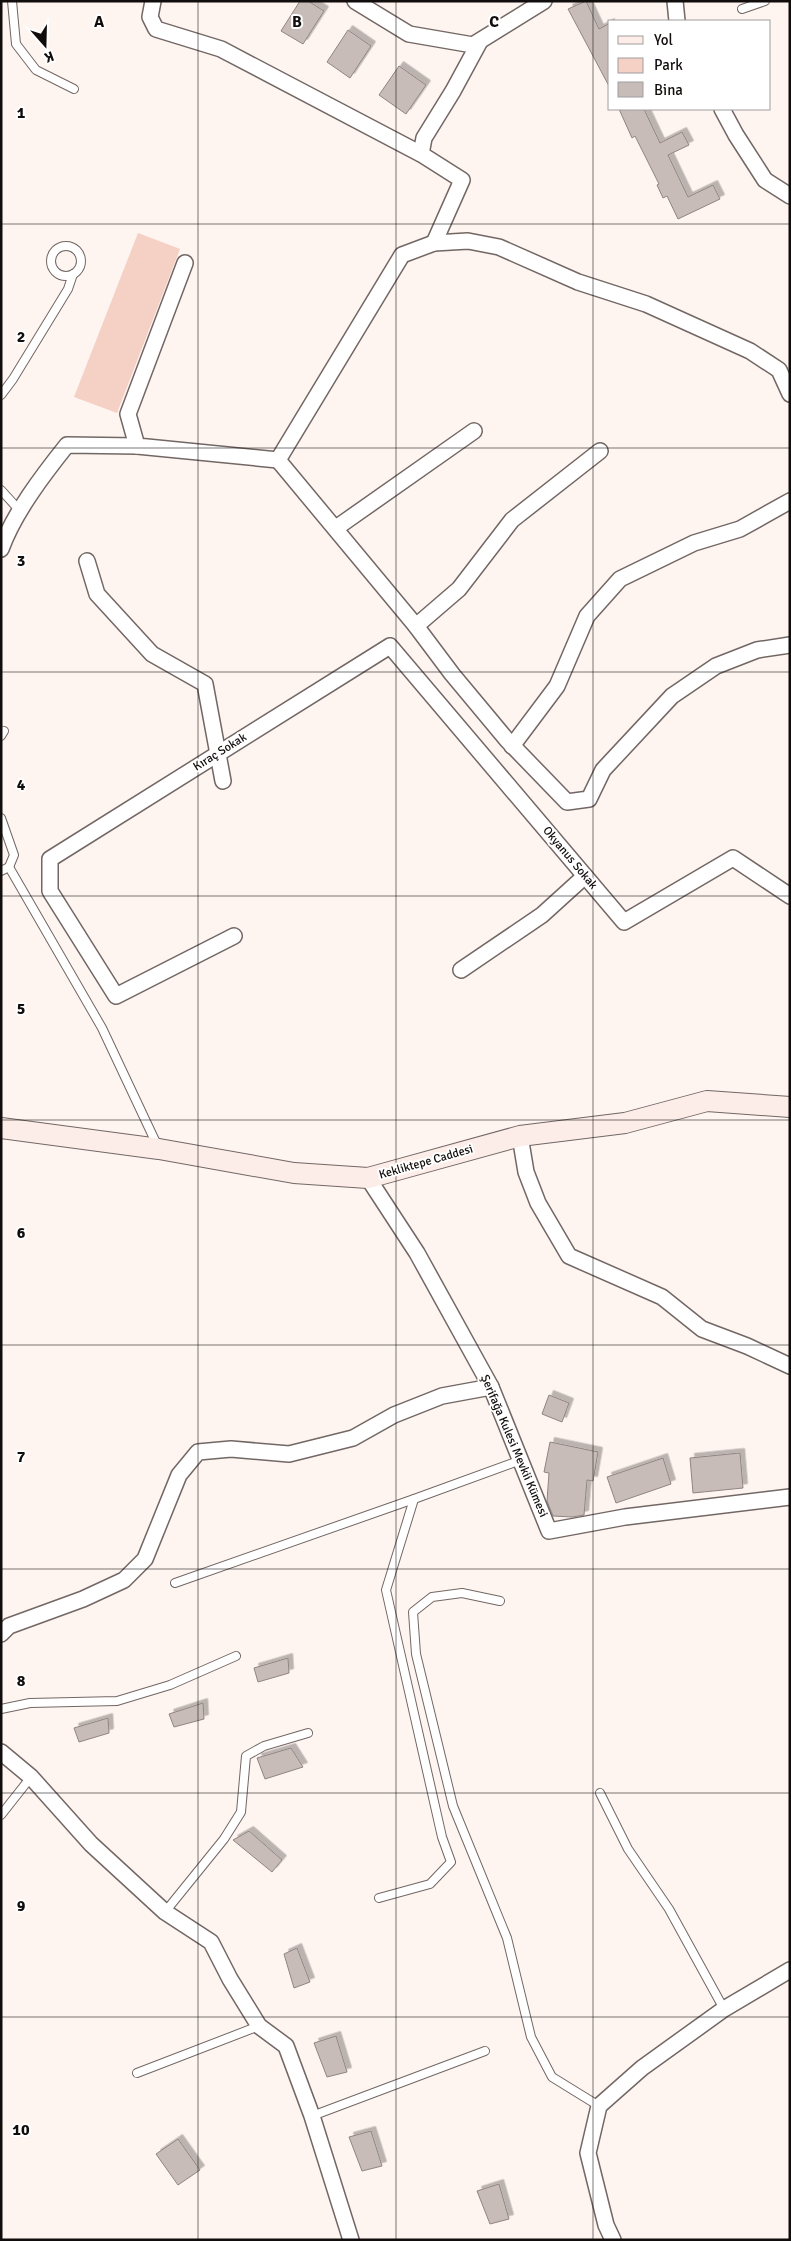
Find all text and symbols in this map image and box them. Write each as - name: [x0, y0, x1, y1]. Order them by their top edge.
- text: A: [94, 12, 105, 32]
- text: B: [292, 12, 302, 32]
- text: C: [489, 12, 499, 32]
- north arrow: [20, 20, 70, 70]
- legend: [608, 20, 771, 110]
- text: Yol: [654, 31, 673, 49]
- text: K: [42, 47, 56, 66]
- text: Park: [654, 56, 683, 74]
- text: Bina: [654, 81, 683, 99]
- text: 1: [17, 103, 26, 123]
- text: 2: [17, 327, 25, 347]
- text: 3: [17, 551, 25, 571]
- street label: Kıraç Sokak: [191, 730, 249, 774]
- text: 4: [17, 775, 26, 795]
- street label: Okyanus Sokak: [539, 823, 601, 893]
- text: 5: [17, 999, 25, 1019]
- street label: Kekliktepe Caddesi: [377, 1141, 475, 1183]
- text: 6: [17, 1223, 26, 1243]
- street label: Şerifağa Kulesi Mevkii Kümesi: [477, 1372, 551, 1520]
- text: 7: [17, 1447, 26, 1467]
- text: 8: [17, 1671, 26, 1691]
- text: 9: [17, 1896, 26, 1916]
- text: 10: [12, 2120, 30, 2140]

